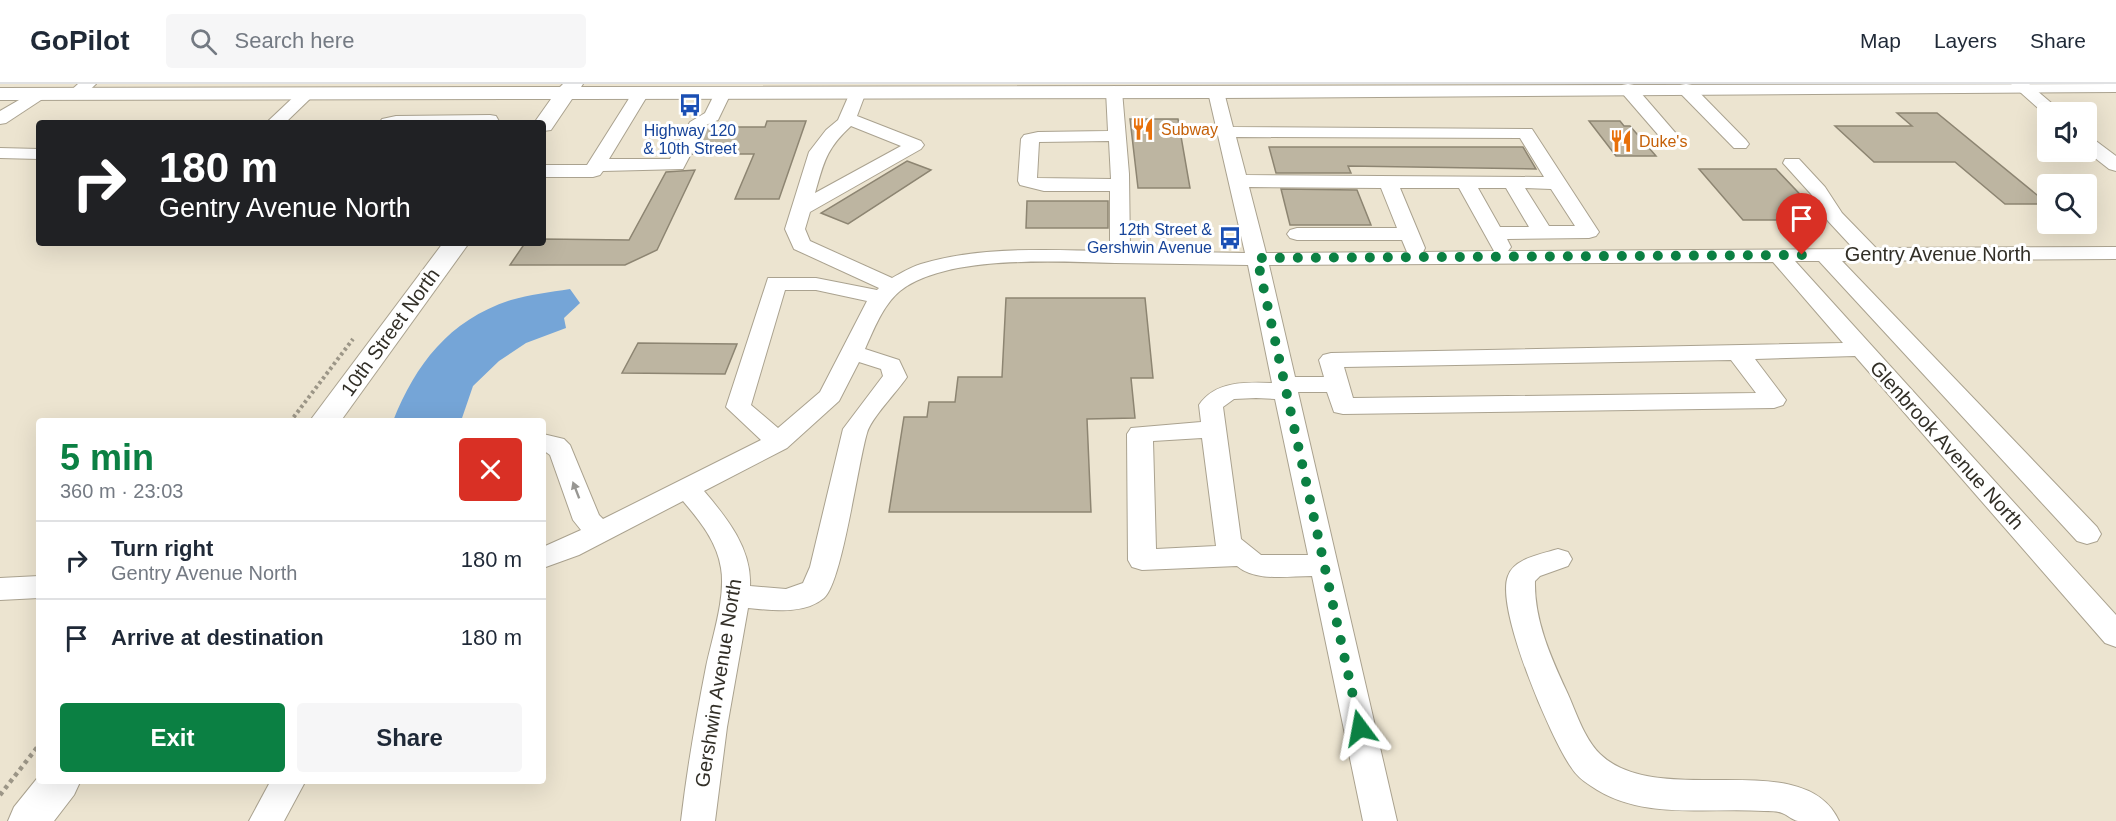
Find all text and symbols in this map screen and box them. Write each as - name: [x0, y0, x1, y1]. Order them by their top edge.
- search box: [166, 14, 586, 68]
- text: GoPilot: [30, 25, 130, 56]
- icon: search: [187, 25, 220, 58]
- text: Search here: [235, 28, 354, 53]
- text: Map: [1860, 29, 1901, 52]
- text: Layers: [1934, 29, 1997, 52]
- text: Share: [2030, 29, 2086, 52]
- bus stop icon: Highway 120 & 10th Street: [677, 92, 703, 118]
- map controls: [2037, 102, 2097, 234]
- button: sound: [2037, 102, 2097, 162]
- restaurant icon: Subway: [1130, 116, 1156, 142]
- place label: Subway: [1161, 121, 1218, 138]
- place label: Highway 120 & 10th Street: [643, 122, 737, 157]
- restaurant icon: Duke's: [1608, 128, 1634, 154]
- place label: Duke's: [1639, 133, 1687, 150]
- icon: right: [60, 144, 138, 222]
- text: 180 m: [159, 144, 278, 191]
- button: search: [2037, 174, 2097, 234]
- text: Gentry Avenue North: [159, 193, 411, 223]
- pin: [1776, 193, 1827, 255]
- icon: arrive: [1785, 202, 1818, 235]
- place label: 12th Street & Gershwin Avenue: [1087, 221, 1212, 256]
- bus stop icon: 12th Street & Gershwin Avenue: [1217, 225, 1243, 251]
- street label: Gentry Avenue North: [1845, 243, 2031, 265]
- street label: 10th Street North: [336, 264, 444, 400]
- street label: Glenbrook Avenue North: [1866, 356, 2028, 534]
- text: 5 min: [60, 437, 154, 478]
- button: close: [459, 438, 522, 501]
- text: 360 m · 23:03: [60, 480, 183, 502]
- one-way arrow: [570, 481, 580, 499]
- text: Turn right: [111, 536, 213, 561]
- icon: right: [60, 544, 93, 577]
- text: 180 m: [461, 547, 522, 572]
- text: Gentry Avenue North: [111, 562, 297, 584]
- street label: Gershwin Avenue North: [691, 577, 745, 789]
- icon: arrive: [60, 622, 93, 655]
- text: Arrive at destination: [111, 625, 324, 650]
- text: 180 m: [461, 625, 522, 650]
- position arrow: [1328, 696, 1392, 760]
- button: Exit: [60, 703, 285, 772]
- button: Share: [297, 703, 522, 772]

